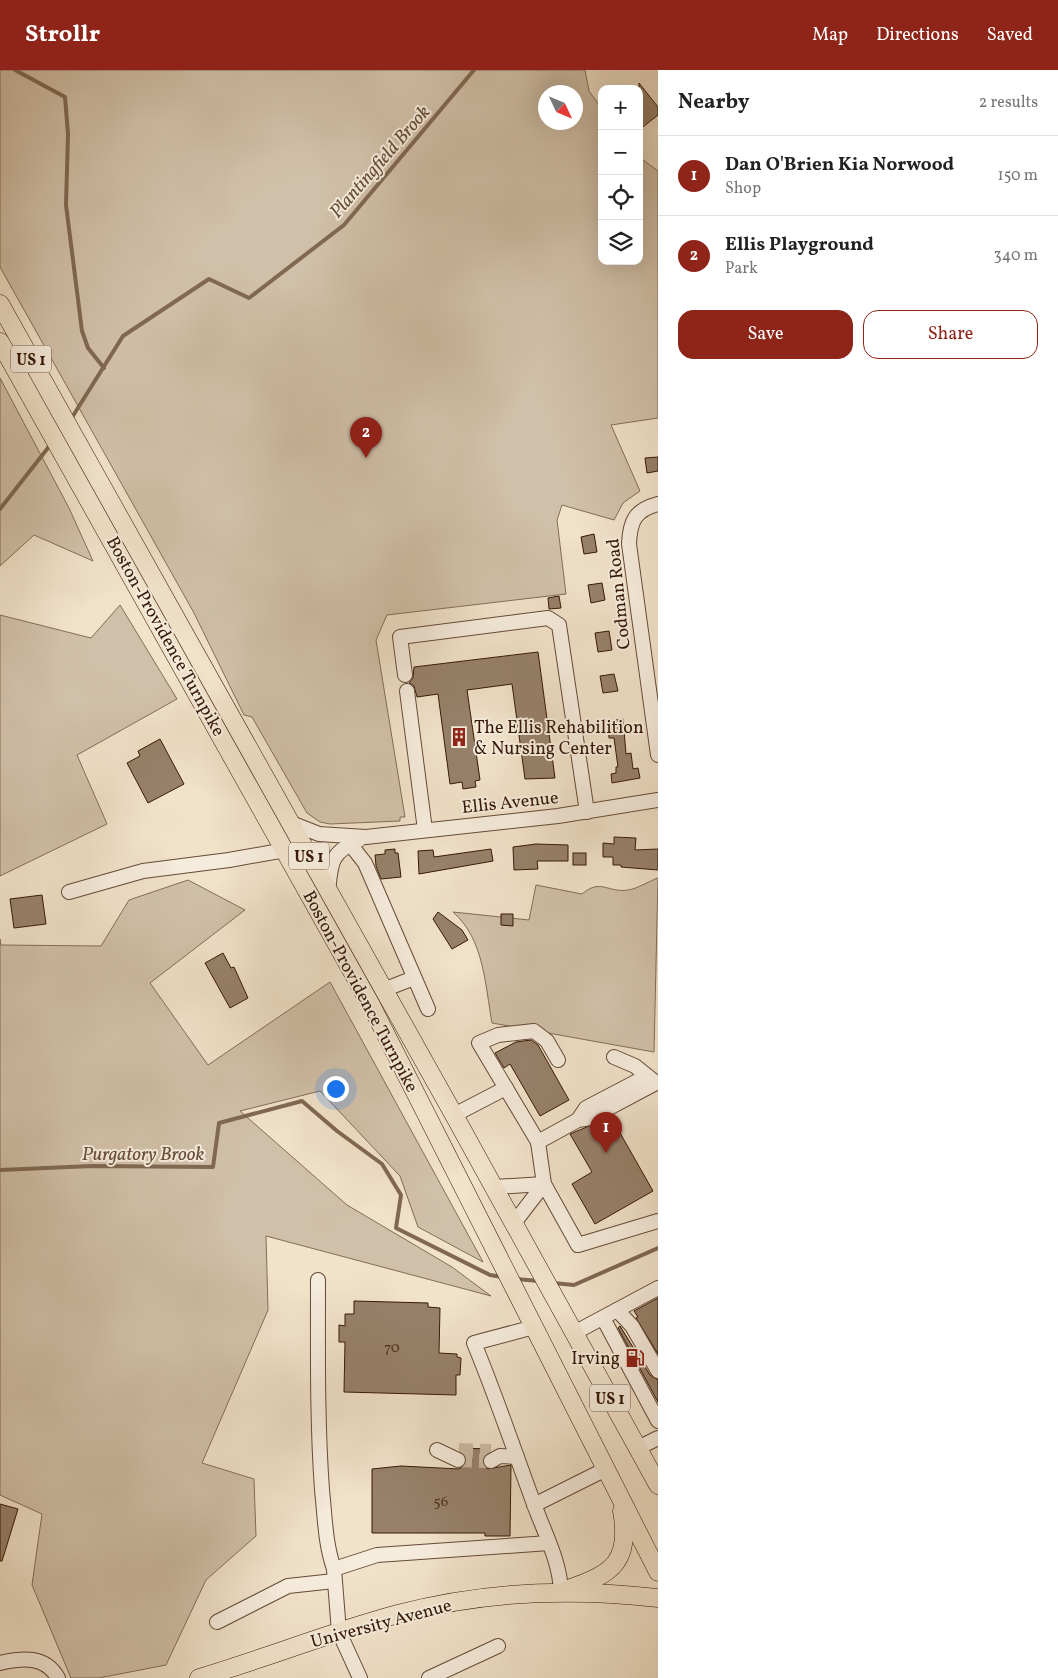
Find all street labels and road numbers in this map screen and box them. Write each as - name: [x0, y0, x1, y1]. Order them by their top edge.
- road number: US 1: [11, 346, 51, 372]
- street label: Boston-Providence Turnpike: [99, 532, 230, 741]
- street label: Codman Road: [601, 537, 638, 651]
- street label: Ellis Avenue: [461, 786, 560, 821]
- road number: US 1: [289, 842, 329, 869]
- street label: Boston-Providence Turnpike: [296, 886, 424, 1097]
- road number: US 1: [590, 1385, 630, 1412]
- street label: University Avenue: [308, 1594, 455, 1655]

